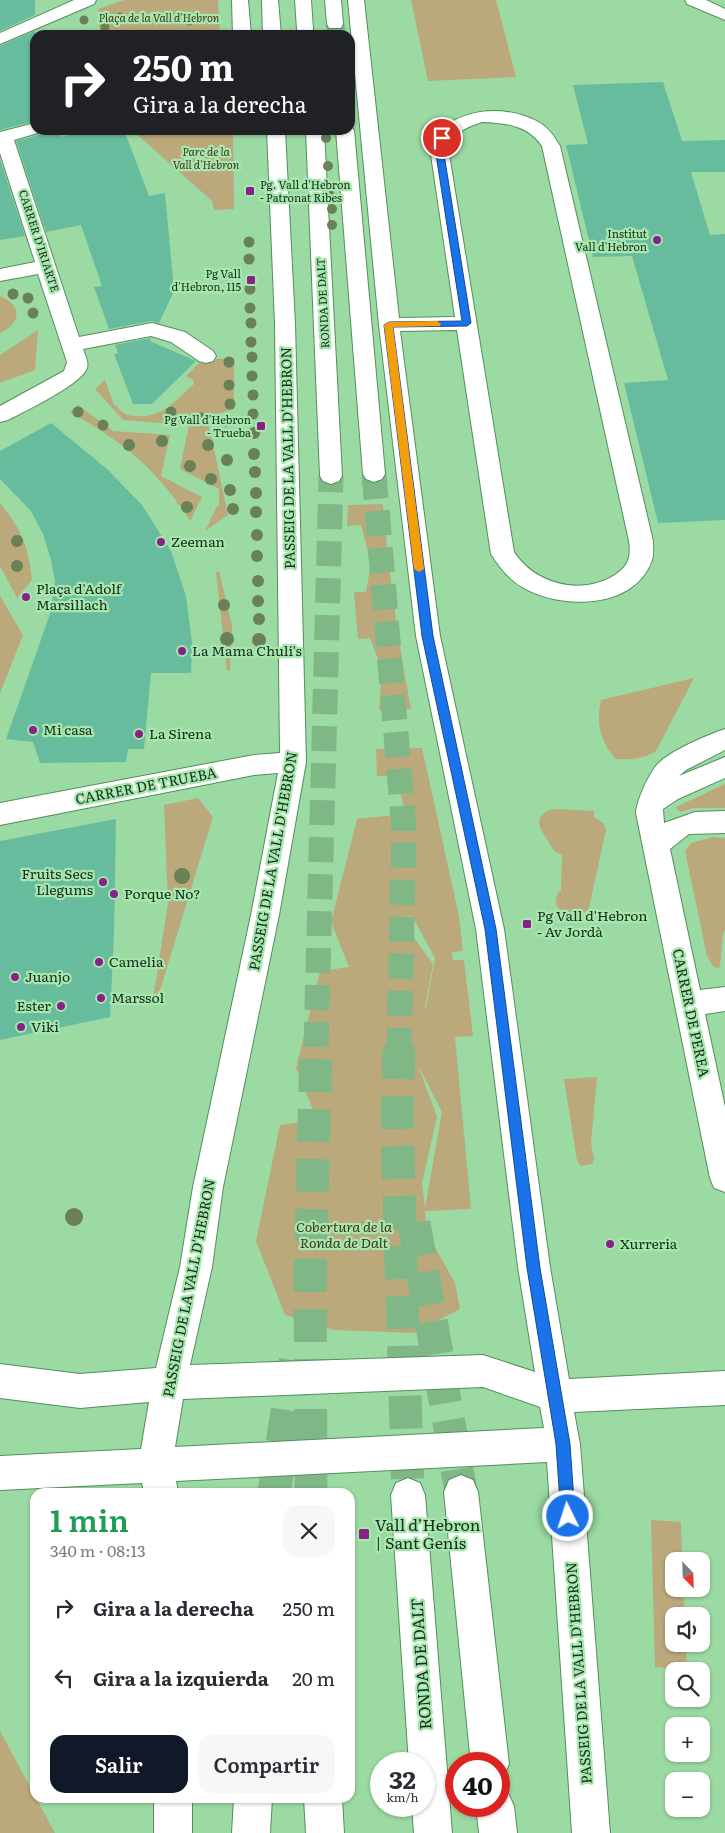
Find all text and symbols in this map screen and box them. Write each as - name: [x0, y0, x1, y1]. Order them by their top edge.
- park label: Plaça de la Vall d'Hebron: [99, 9, 220, 25]
- text: 250 m: [133, 40, 234, 92]
- icon: right: [50, 50, 115, 115]
- text: Gira a la derecha: [133, 87, 307, 120]
- pin: [421, 117, 463, 159]
- icon: arrive: [428, 124, 456, 152]
- park label: Parc de la Vall d'Hebron: [173, 143, 240, 172]
- place label: Pg. Vall d'Hebron - Patronat Ribes: [260, 176, 351, 205]
- marker: Pg. Vall d'Hebron - Patronat Ribes: [244, 185, 256, 197]
- street label: CARRER D'IRIARTE: [16, 187, 64, 294]
- place label: Institut Vall d'Hebron: [575, 225, 648, 254]
- marker: Institut Vall d'Hebron: [651, 234, 663, 246]
- street label: RONDA DE DALT: [312, 257, 332, 349]
- place label: Pg Vall d'Hebron, 115: [172, 265, 241, 294]
- marker: Pg Vall d'Hebron, 115: [245, 274, 257, 286]
- street label: PASSEIG DE LA VALL D'HEBRON: [275, 347, 299, 569]
- place label: Pg Vall d'Hebron - Trueba: [164, 411, 251, 440]
- marker: Pg Vall d'Hebron - Trueba: [255, 420, 267, 432]
- place label: Zeeman: [171, 531, 225, 551]
- marker: Zeeman: [155, 536, 167, 548]
- place label: Plaça d'Adolf Marsillach: [36, 578, 123, 614]
- marker: Plaça d'Adolf Marsillach: [20, 591, 32, 603]
- place label: La Mama Chuli's: [192, 640, 302, 660]
- marker: La Mama Chuli's: [176, 645, 188, 657]
- place label: Mi casa: [43, 719, 93, 739]
- place label: La Sirena: [149, 723, 212, 743]
- marker: Mi casa: [27, 724, 39, 736]
- marker: La Sirena: [133, 728, 145, 740]
- street label: PASSEIG DE LA VALL D'HEBRON: [243, 750, 301, 972]
- street label: CARRER DE TRUEBA: [73, 761, 219, 809]
- place label: Fruits Secs Llegums: [21, 863, 93, 899]
- marker: Fruits Secs Llegums: [97, 876, 109, 888]
- place label: Porque No?: [124, 883, 201, 903]
- marker: Porque No?: [108, 888, 120, 900]
- place label: Pg Vall d'Hebron - Av Jordà: [537, 905, 648, 941]
- marker: Pg Vall d'Hebron - Av Jordà: [521, 918, 533, 930]
- street label: CARRER DE PEREA: [669, 947, 716, 1080]
- place label: Camelia: [109, 951, 164, 971]
- marker: Camelia: [93, 956, 105, 968]
- place label: Juanjo: [25, 966, 70, 986]
- marker: Juanjo: [9, 971, 21, 983]
- place label: Marssol: [111, 987, 164, 1007]
- marker: Marssol: [95, 992, 107, 1004]
- place label: Ester: [17, 995, 51, 1015]
- marker: Ester: [55, 1000, 67, 1012]
- place label: Viki: [31, 1016, 59, 1036]
- marker: Viki: [15, 1021, 27, 1033]
- street label: PASSEIG DE LA VALL D'HEBRON: [157, 1177, 219, 1399]
- park label: Cobertura de la Ronda de Dalt: [296, 1216, 392, 1252]
- place label: Xurreria: [620, 1233, 678, 1253]
- marker: Xurreria: [604, 1238, 616, 1250]
- position arrow: [541, 1489, 593, 1541]
- text: 1 min: [50, 1497, 129, 1541]
- button: close: [283, 1505, 335, 1557]
- place label: Vall d’Hebron | Sant Genís: [375, 1512, 481, 1554]
- marker: Vall d’Hebron | Sant Genís: [357, 1527, 371, 1541]
- text: 340 m · 08:13: [50, 1538, 146, 1562]
- north arrow: [665, 1552, 710, 1598]
- map controls: [665, 1552, 710, 1817]
- street label: PASSEIG DE LA VALL D'HEBRON: [560, 1562, 596, 1785]
- icon: right: [50, 1594, 78, 1622]
- text: Gira a la derecha: [93, 1594, 254, 1622]
- text: 250 m: [283, 1594, 335, 1622]
- street label: RONDA DE DALT: [403, 1597, 437, 1731]
- button: sound: [665, 1607, 710, 1652]
- button: search: [665, 1662, 710, 1707]
- icon: left: [50, 1664, 78, 1692]
- text: Gira a la izquierda: [93, 1664, 269, 1692]
- text: 20 m: [292, 1664, 335, 1692]
- button: +: [665, 1717, 710, 1762]
- button: Salir: [50, 1735, 188, 1793]
- button: Compartir: [198, 1735, 335, 1793]
- speed limit sign: 40: [445, 1752, 510, 1817]
- text: 32: [389, 1760, 416, 1797]
- button: −: [665, 1772, 710, 1817]
- text: km/h: [387, 1788, 418, 1806]

